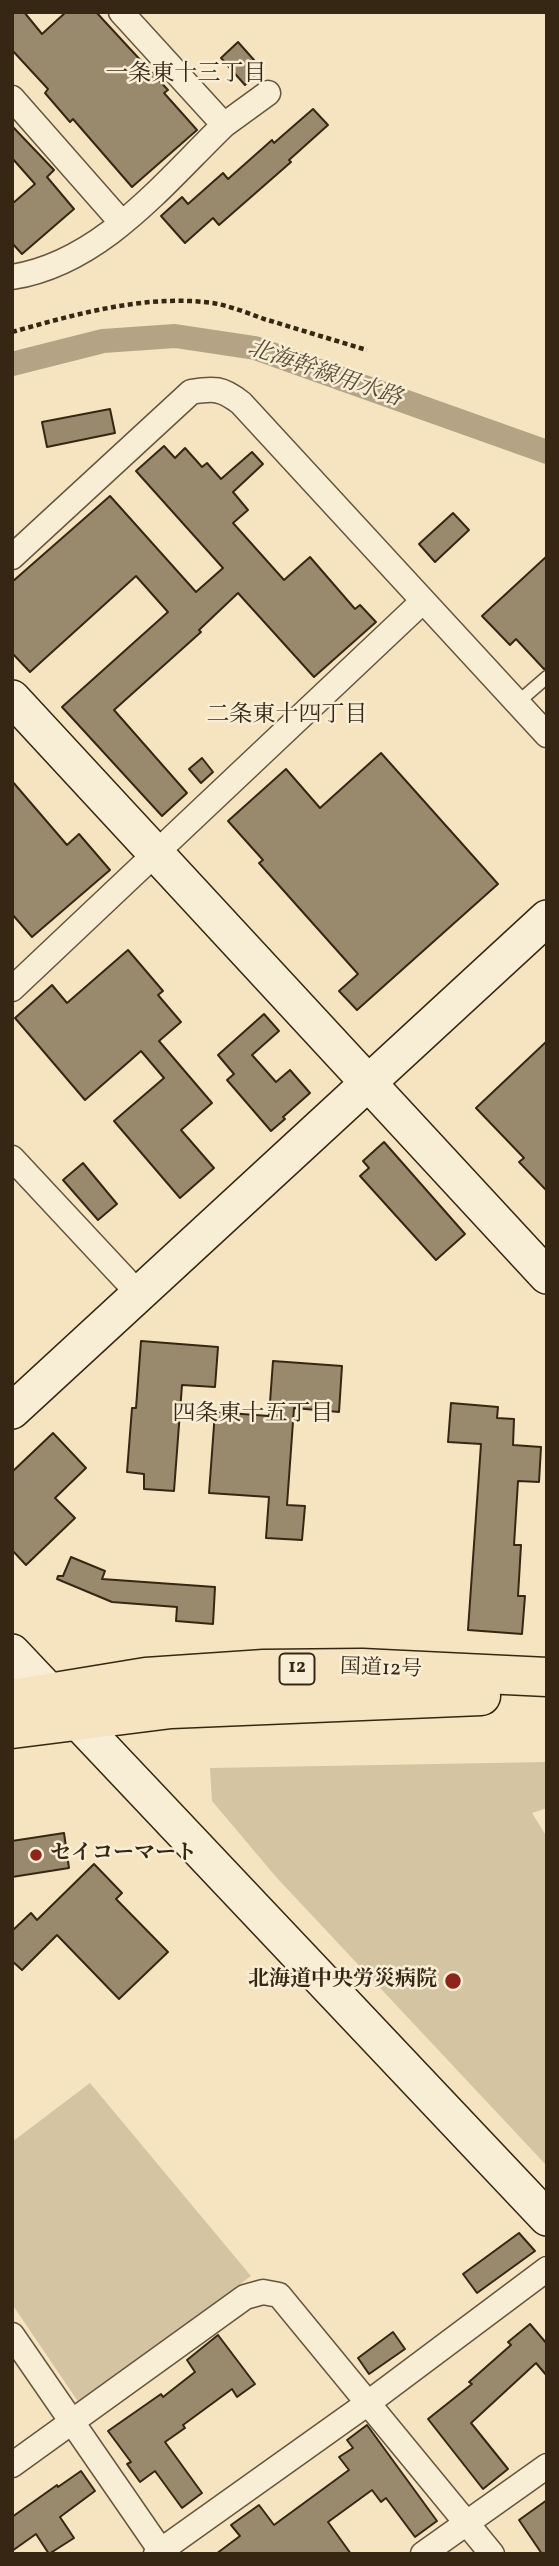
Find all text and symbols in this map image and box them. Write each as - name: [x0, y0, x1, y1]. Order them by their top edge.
- district label: 一条東十三丁目: [106, 62, 266, 90]
- water label: 北海幹線用水路: [243, 336, 405, 414]
- district label: 二条東十四丁目: [207, 703, 367, 731]
- district label: 四条東十五丁目: [173, 1402, 333, 1430]
- road number: 12: [280, 1653, 314, 1684]
- street label: 国道12号: [339, 1656, 423, 1684]
- place label: セイコーマート: [50, 1842, 197, 1868]
- marker: セイコーマート: [28, 1847, 44, 1863]
- place label: 北海道中央労災病院: [248, 1968, 437, 1994]
- marker: 北海道中央労災病院: [443, 1971, 463, 1991]

